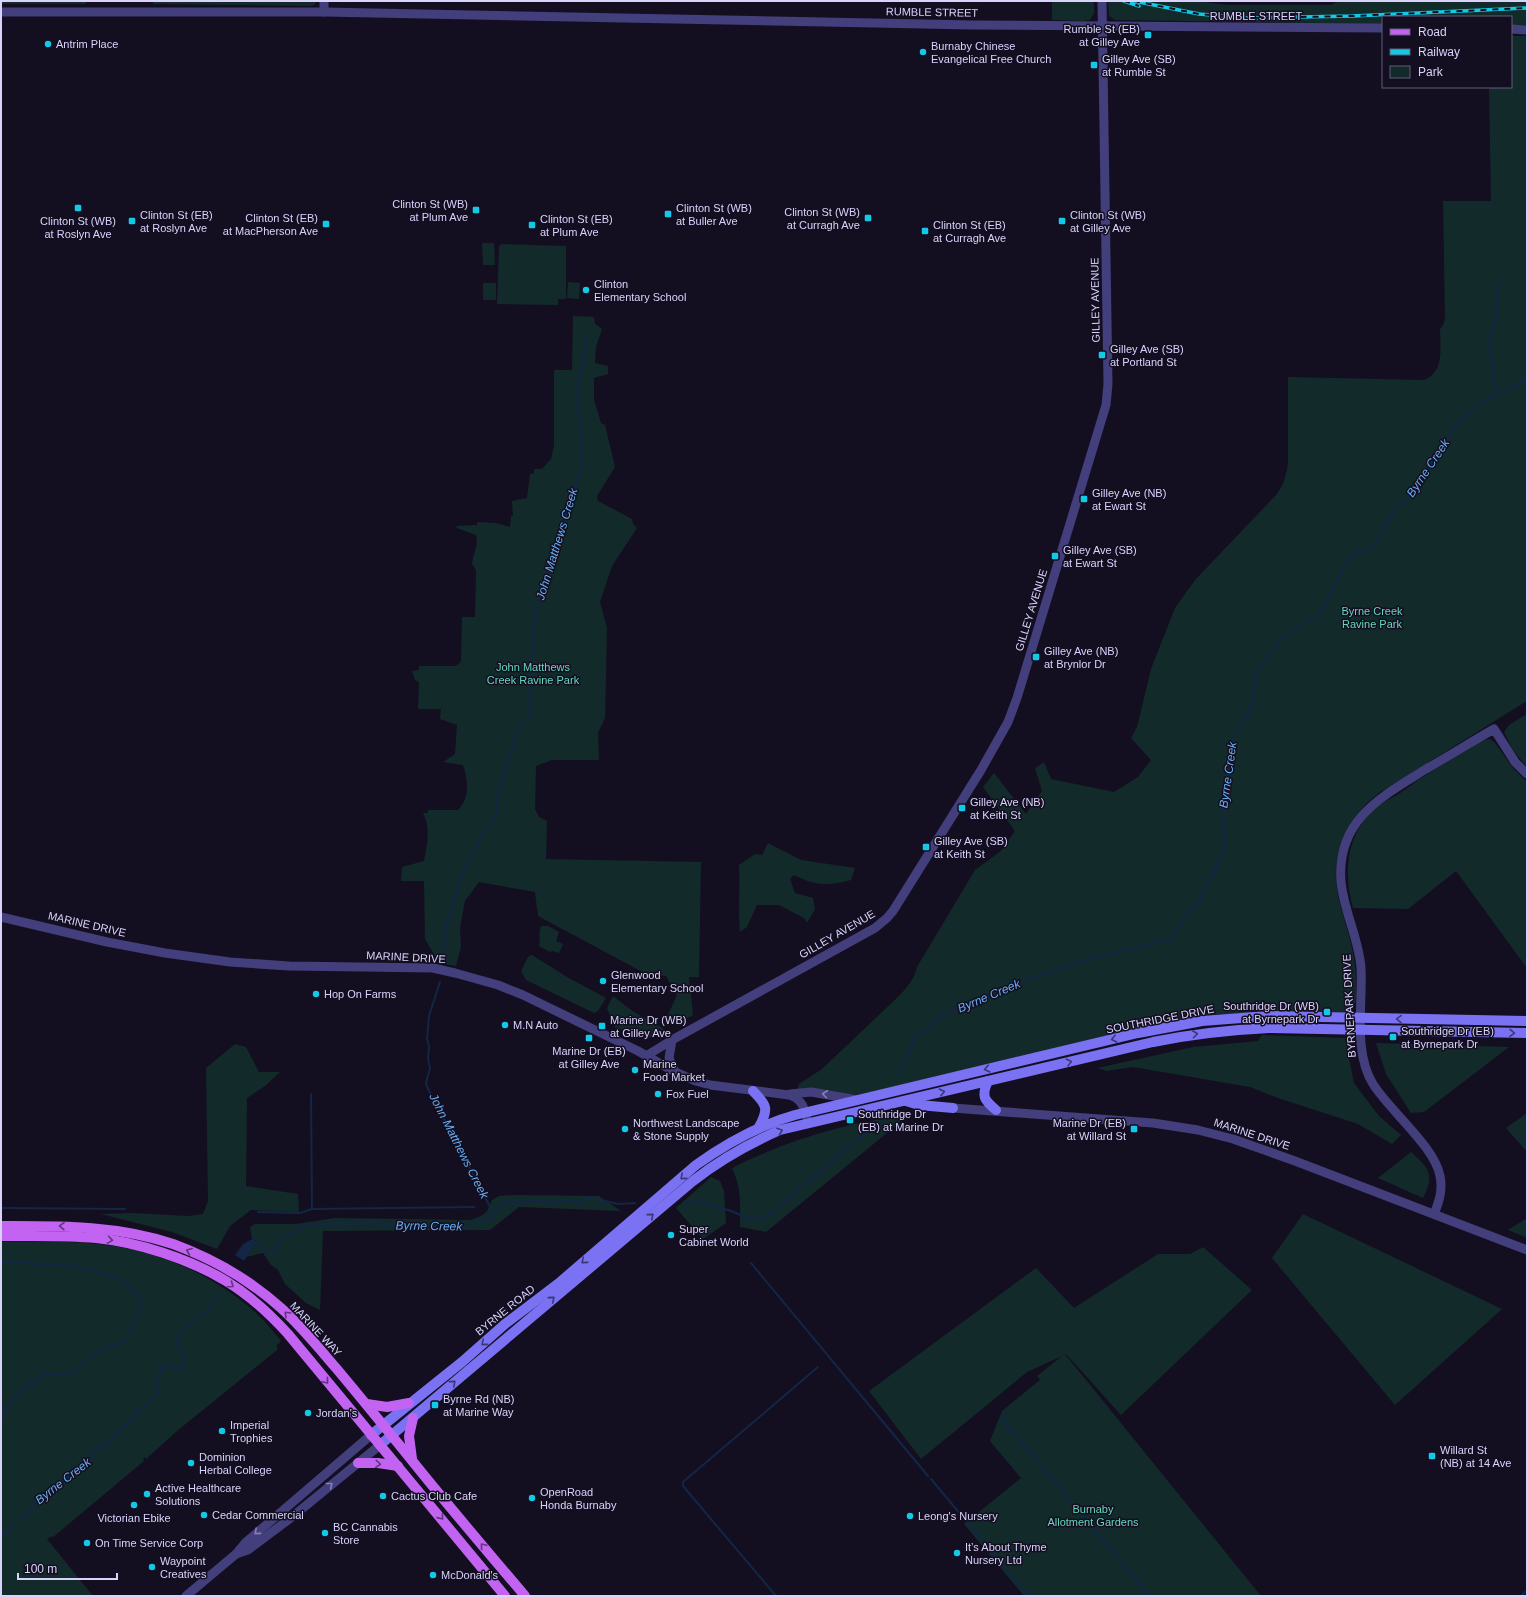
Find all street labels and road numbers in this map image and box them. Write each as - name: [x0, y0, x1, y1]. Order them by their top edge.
- street label: RUMBLE STREET: [886, 5, 979, 19]
- street label: RUMBLE STREET: [1210, 10, 1302, 22]
- street label: GILLEY AVENUE: [1088, 257, 1102, 343]
- street label: GILLEY AVENUE: [1013, 568, 1049, 652]
- street label: GILLEY AVENUE: [797, 908, 877, 960]
- street label: MARINE DRIVE: [47, 909, 127, 939]
- street label: MARINE DRIVE: [366, 949, 446, 965]
- street label: BYRNEPARK DRIVE: [1340, 954, 1358, 1058]
- street label: SOUTHRIDGE DRIVE: [1105, 1003, 1215, 1035]
- street label: MARINE DRIVE: [1212, 1116, 1292, 1152]
- street label: BYRNE ROAD: [473, 1282, 537, 1338]
- street label: MARINE WAY: [288, 1299, 345, 1359]

